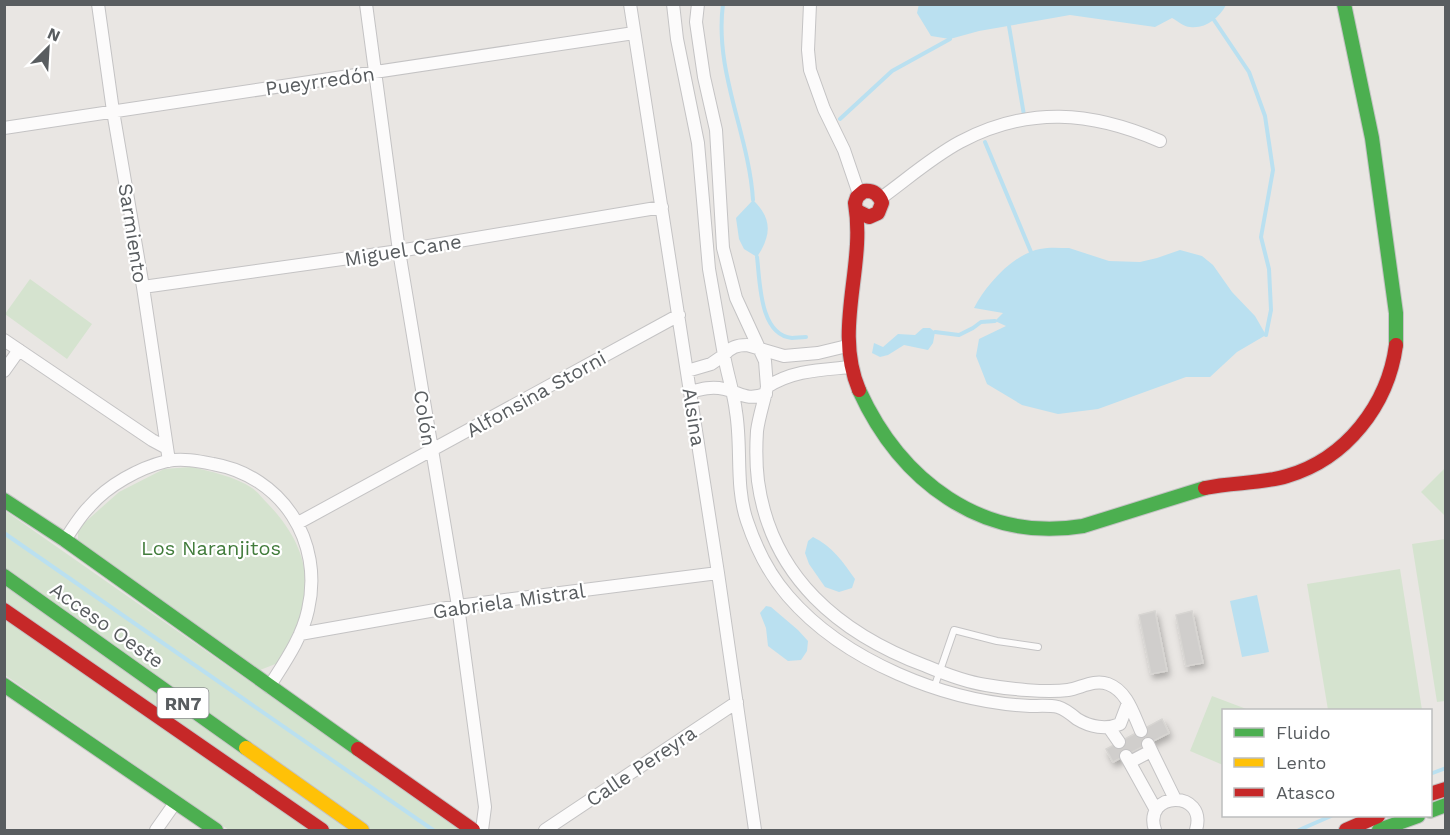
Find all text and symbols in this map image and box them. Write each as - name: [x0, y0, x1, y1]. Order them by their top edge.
- north arrow: [18, 18, 78, 78]
- text: N: [45, 24, 63, 46]
- street label: Pueyrredón: [264, 61, 376, 101]
- street label: Sarmiento: [113, 181, 153, 285]
- street label: Miguel Cane: [343, 229, 463, 271]
- street label: Alfonsina Storni: [462, 346, 610, 442]
- street label: Alsina: [678, 386, 710, 448]
- street label: Colón: [409, 388, 441, 448]
- park label: Los Naranjitos: [141, 536, 281, 560]
- street label: Acceso Oeste: [46, 577, 168, 673]
- street label: Gabriela Mistral: [431, 578, 587, 624]
- road number: RN7: [158, 688, 208, 718]
- legend: [1222, 709, 1432, 817]
- street label: Calle Pereyra: [581, 720, 701, 812]
- text: Fluido: [1276, 722, 1330, 743]
- text: Lento: [1276, 752, 1326, 773]
- text: Atasco: [1276, 782, 1335, 803]

